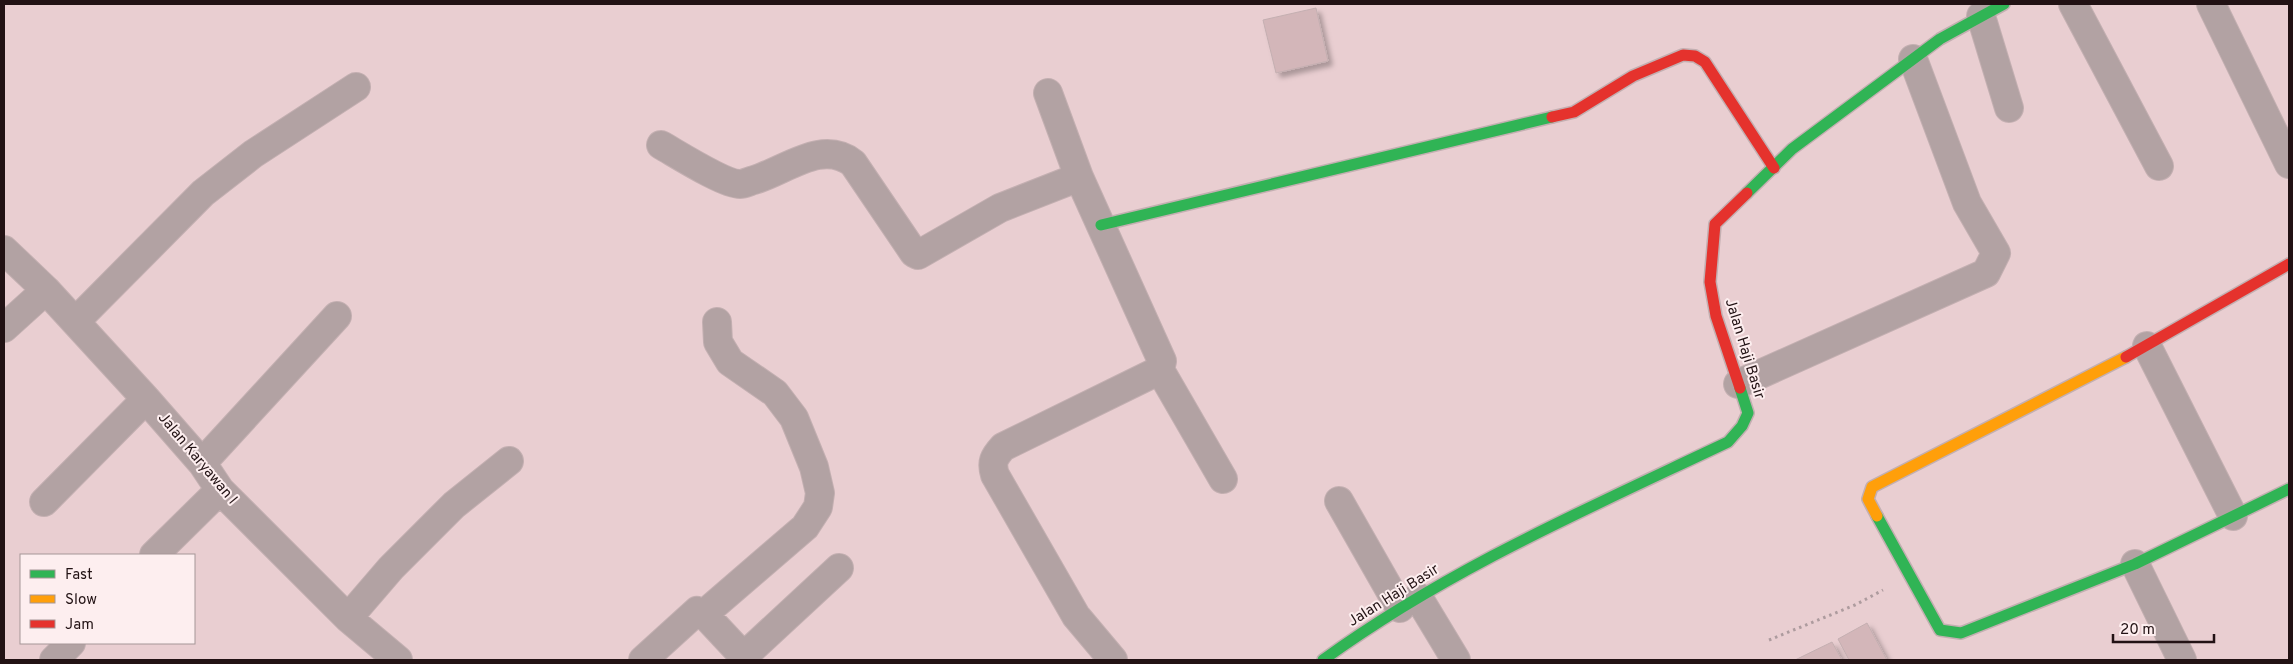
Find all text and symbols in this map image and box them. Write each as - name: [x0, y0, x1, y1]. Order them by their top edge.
- street label: Jalan Haji Basir: [1720, 296, 1768, 402]
- street label: Jalan Karyawan I: [153, 409, 241, 509]
- legend: [20, 554, 195, 644]
- street label: Jalan Haji Basir: [1345, 560, 1443, 632]
- text: Fast: [65, 566, 93, 585]
- text: Slow: [65, 591, 97, 610]
- scale bar: [2113, 612, 2214, 644]
- text: Jam: [65, 616, 94, 635]
- text: 20 m: [2120, 621, 2155, 640]

